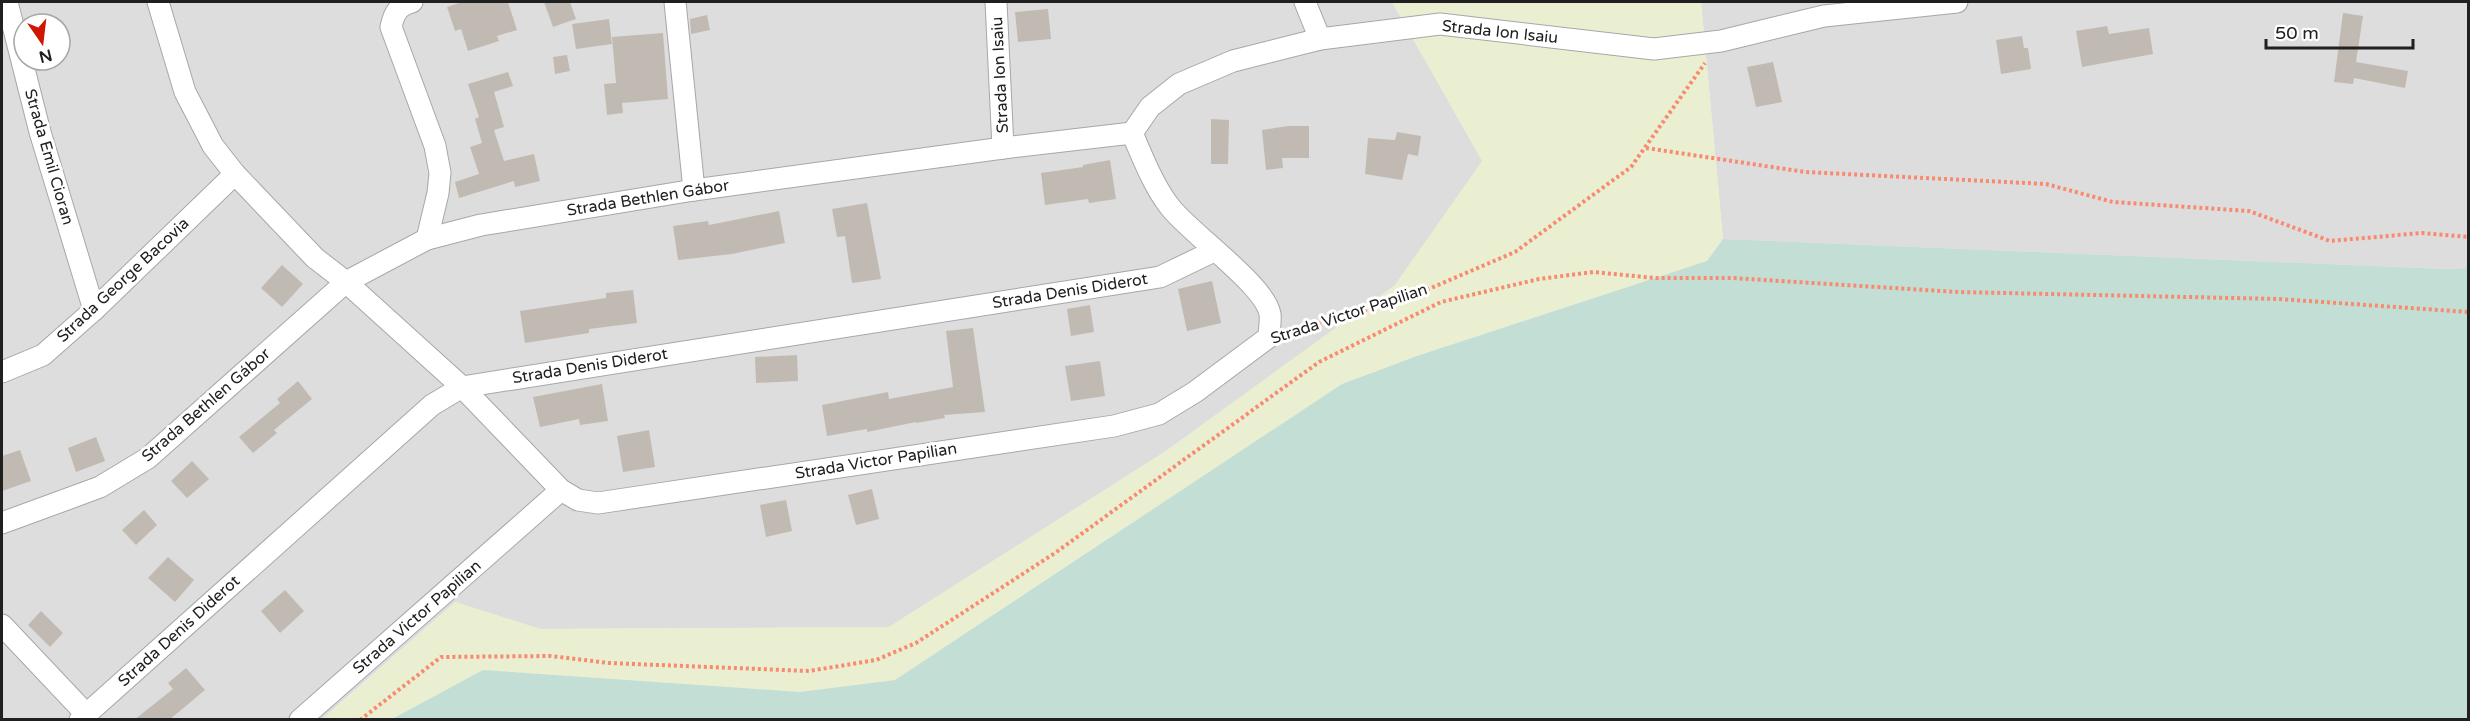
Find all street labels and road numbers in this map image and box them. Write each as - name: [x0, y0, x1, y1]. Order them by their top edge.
- street label: Strada Ion Isaiu: [987, 16, 1013, 134]
- street label: Strada Ion Isaiu: [1441, 16, 1559, 48]
- street label: Strada Emil Cioran: [20, 87, 78, 227]
- street label: Strada Bethlen Gábor: [565, 175, 731, 221]
- street label: Strada George Bacovia: [53, 213, 193, 347]
- street label: Strada Denis Diderot: [991, 269, 1149, 313]
- street label: Strada Victor Papilian: [1268, 279, 1430, 349]
- street label: Strada Bethlen Gábor: [138, 343, 275, 466]
- street label: Strada Denis Diderot: [511, 344, 669, 388]
- street label: Strada Victor Papilian: [794, 438, 958, 484]
- street label: Strada Victor Papilian: [349, 556, 485, 678]
- street label: Strada Denis Diderot: [114, 571, 244, 691]

